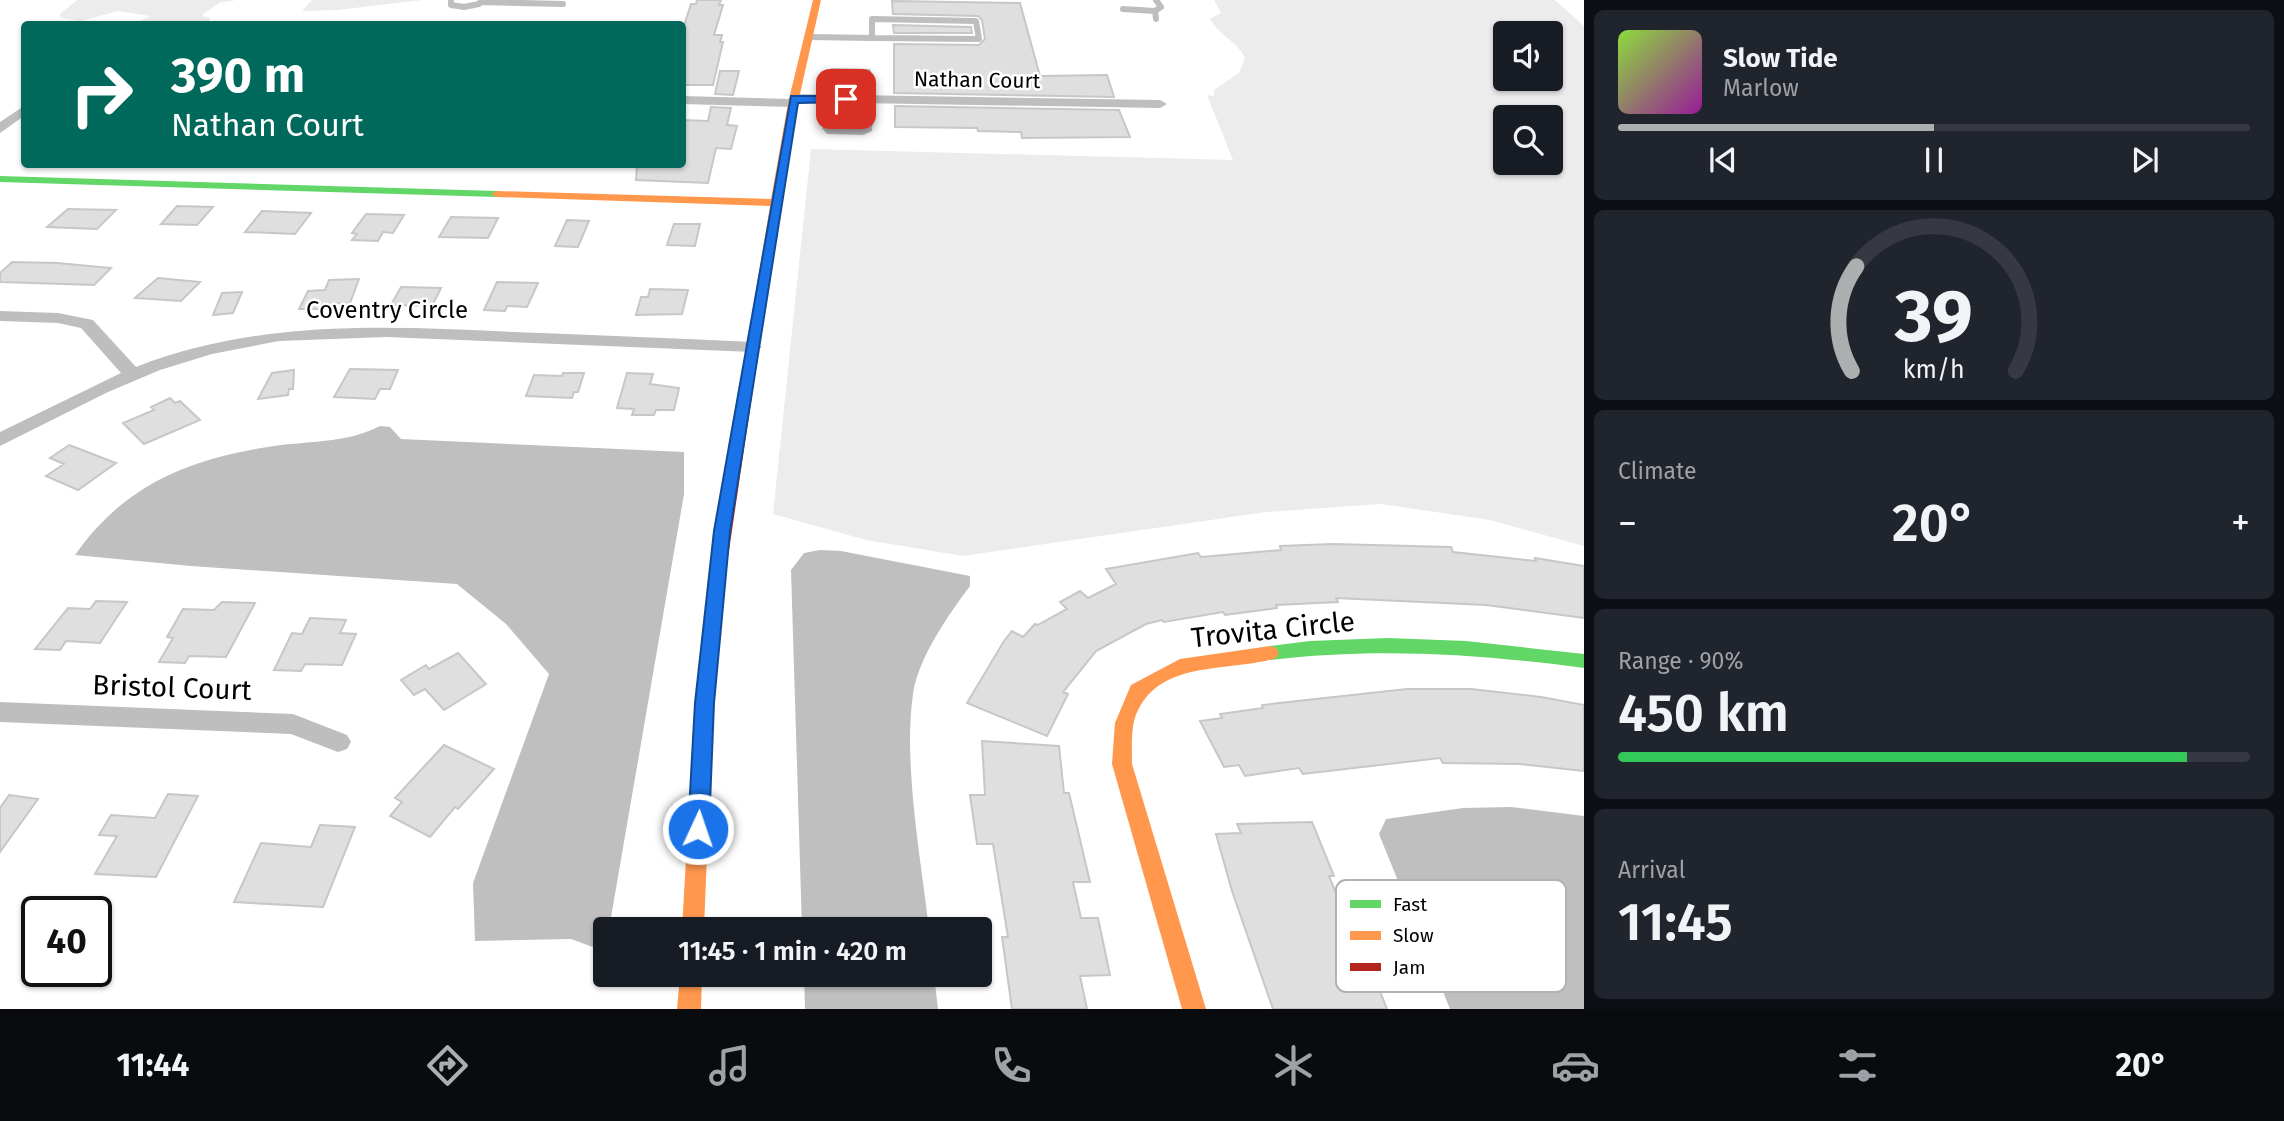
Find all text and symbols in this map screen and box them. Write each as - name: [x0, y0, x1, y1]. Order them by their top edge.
- map controls: [1493, 21, 1563, 175]
- button: sound: [1493, 21, 1563, 91]
- text: Slow Tide: [1723, 43, 1838, 74]
- text: 390 m: [171, 46, 305, 105]
- icon: right: [56, 49, 147, 140]
- street label: Nathan Court: [914, 66, 1041, 94]
- pin: [816, 69, 876, 129]
- text: Marlow: [1723, 74, 1799, 102]
- icon: arrive: [827, 80, 865, 118]
- button: search: [1493, 105, 1563, 175]
- text: Nathan Court: [171, 106, 364, 144]
- icon: previous: [1704, 141, 1742, 179]
- icon: pause: [1915, 141, 1953, 179]
- icon: next: [2126, 141, 2164, 179]
- text: 39: [1894, 273, 1973, 360]
- street label: Coventry Circle: [306, 296, 468, 324]
- text: km/h: [1903, 354, 1965, 384]
- text: Climate: [1618, 457, 1697, 485]
- text: 20°: [1892, 492, 1976, 555]
- text: −: [1618, 500, 1637, 546]
- text: +: [2231, 500, 2250, 546]
- street label: Trovita Circle: [1190, 604, 1356, 654]
- text: Range · 90%: [1618, 647, 1743, 675]
- street label: Bristol Court: [92, 668, 253, 707]
- text: 450 km: [1618, 682, 1789, 745]
- position arrow: [661, 792, 735, 866]
- text: Arrival: [1618, 856, 1685, 884]
- legend: [1336, 880, 1566, 992]
- text: 11:45: [1618, 891, 1733, 954]
- text: Fast: [1393, 893, 1427, 916]
- speed limit sign: 40: [21, 896, 112, 987]
- text: Slow: [1393, 924, 1434, 947]
- text: 11:45 · 1 min · 420 m: [678, 936, 907, 967]
- text: Jam: [1393, 956, 1425, 979]
- icon: directions: [423, 1041, 472, 1090]
- icon: music: [705, 1041, 754, 1090]
- icon: phone: [987, 1041, 1036, 1090]
- icon: climate: [1269, 1041, 1318, 1090]
- icon: car: [1551, 1041, 1600, 1090]
- icon: filters: [1833, 1041, 1882, 1090]
- text: 11:44: [117, 1046, 189, 1084]
- text: 20°: [2115, 1046, 2167, 1084]

